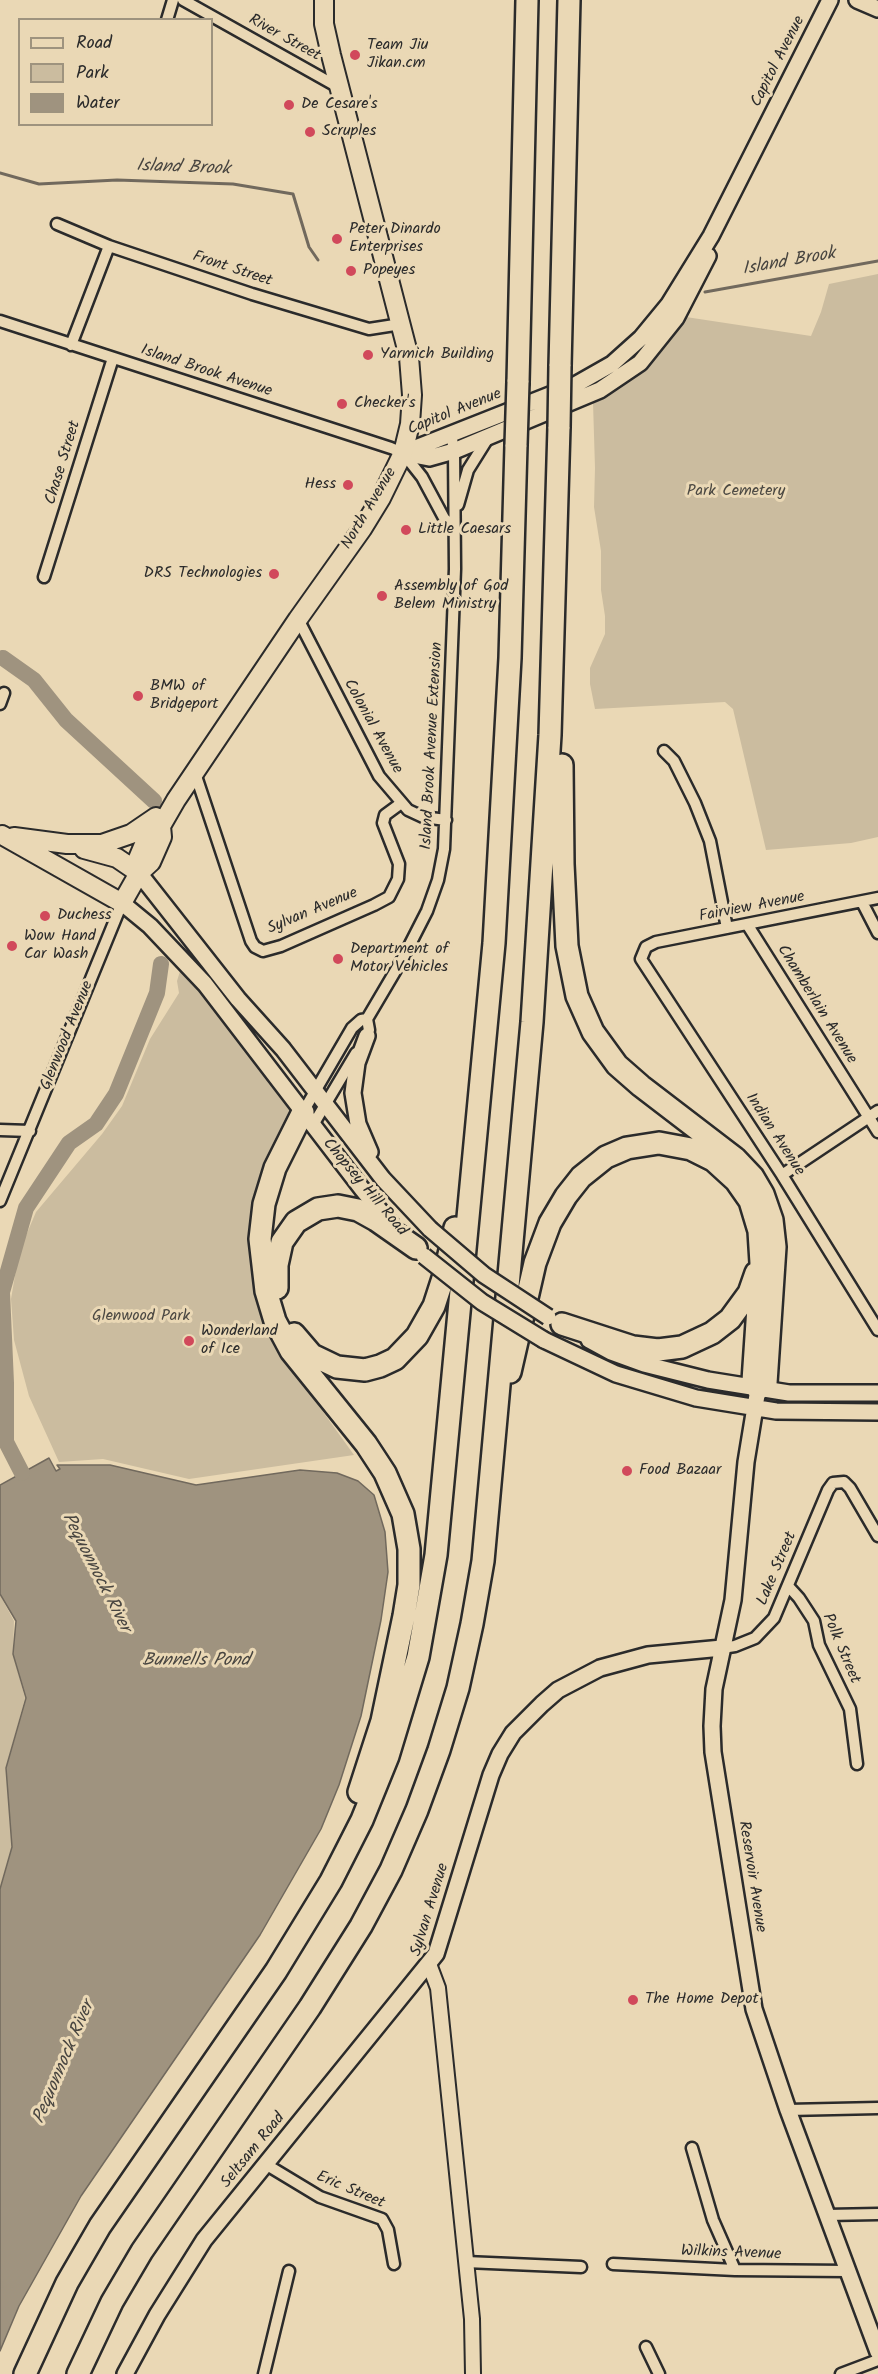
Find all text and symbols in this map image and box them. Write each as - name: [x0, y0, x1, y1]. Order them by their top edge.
- street label: River Street: [245, 11, 323, 67]
- street label: Capitol Avenue: [748, 13, 810, 111]
- legend: [18, 18, 213, 126]
- text: Road: [76, 29, 112, 58]
- place label: Team Jiu Jikan.cm: [367, 36, 428, 74]
- marker: Team Jiu Jikan.cm: [348, 48, 362, 62]
- text: Park: [76, 59, 109, 88]
- text: Water: [76, 89, 120, 118]
- place label: De Cesare's: [301, 95, 378, 115]
- marker: De Cesare's: [282, 98, 296, 112]
- place label: Scruples: [322, 122, 376, 142]
- marker: Scruples: [303, 125, 317, 139]
- water label: Island Brook: [136, 157, 230, 181]
- place label: Peter Dinardo Enterprises: [349, 220, 441, 258]
- marker: Peter Dinardo Enterprises: [330, 232, 344, 246]
- water label: Island Brook: [741, 244, 837, 282]
- street label: Front Street: [190, 248, 274, 292]
- place label: Popeyes: [363, 261, 415, 281]
- marker: Popeyes: [344, 264, 358, 278]
- street label: Island Brook Avenue: [138, 342, 274, 402]
- place label: Yarmich Building: [380, 345, 494, 365]
- marker: Yarmich Building: [361, 348, 375, 362]
- street label: Capitol Avenue: [405, 385, 505, 441]
- place label: Checker's: [354, 394, 416, 414]
- marker: Checker's: [335, 397, 349, 411]
- street label: Chase Street: [42, 419, 86, 507]
- street label: North Avenue: [338, 465, 402, 553]
- place label: Hess: [304, 475, 336, 495]
- marker: Hess: [341, 478, 355, 492]
- park label: Park Cemetery: [687, 482, 785, 502]
- place label: Little Caesars: [418, 520, 511, 540]
- marker: Little Caesars: [399, 523, 413, 537]
- place label: DRS Technologies: [144, 564, 262, 584]
- marker: DRS Technologies: [267, 567, 281, 581]
- place label: Assembly of God Belem Ministry: [394, 577, 508, 615]
- marker: Assembly of God Belem Ministry: [375, 589, 389, 603]
- street label: Island Brook Avenue Extension: [418, 642, 448, 850]
- street label: Colonial Avenue: [338, 676, 406, 778]
- place label: BMW of Bridgeport: [150, 677, 218, 715]
- marker: BMW of Bridgeport: [131, 689, 145, 703]
- street label: Sylvan Avenue: [265, 884, 361, 940]
- street label: Fairview Avenue: [698, 888, 806, 928]
- place label: Duchess: [57, 906, 112, 926]
- marker: Duchess: [38, 909, 52, 923]
- place label: Wow Hand Car Wash: [24, 927, 96, 965]
- marker: Wow Hand Car Wash: [5, 939, 19, 953]
- place label: Department of Motor Vehicles: [350, 940, 448, 978]
- street label: Chamberlain Avenue: [772, 942, 860, 1068]
- marker: Department of Motor Vehicles: [331, 952, 345, 966]
- street label: Glenwood Avenue: [37, 979, 99, 1093]
- street label: Indian Avenue: [740, 1090, 808, 1180]
- street label: Chopsey Hill Road: [317, 1135, 411, 1241]
- park label: Glenwood Park: [92, 1307, 190, 1327]
- place label: Wonderland of Ice: [201, 1322, 278, 1360]
- marker: Wonderland of Ice: [182, 1334, 196, 1348]
- place label: Food Bazaar: [639, 1461, 721, 1481]
- marker: Food Bazaar: [620, 1464, 634, 1478]
- water label: Pequonnock River: [56, 1510, 134, 1636]
- street label: Lake Street: [754, 1529, 802, 1609]
- street label: Polk Street: [817, 1611, 863, 1687]
- water label: Bunnells Pond: [142, 1651, 250, 1673]
- street label: Reservoir Avenue: [733, 1820, 769, 1934]
- street label: Sylvan Avenue: [408, 1861, 454, 1959]
- place label: The Home Depot: [645, 1990, 759, 2010]
- marker: The Home Depot: [626, 1993, 640, 2007]
- water label: Pequonnock River: [30, 1999, 100, 2127]
- street label: Seltsam Road: [218, 2109, 290, 2193]
- street label: Eric Street: [313, 2168, 387, 2214]
- street label: Wilkins Avenue: [680, 2243, 782, 2265]

